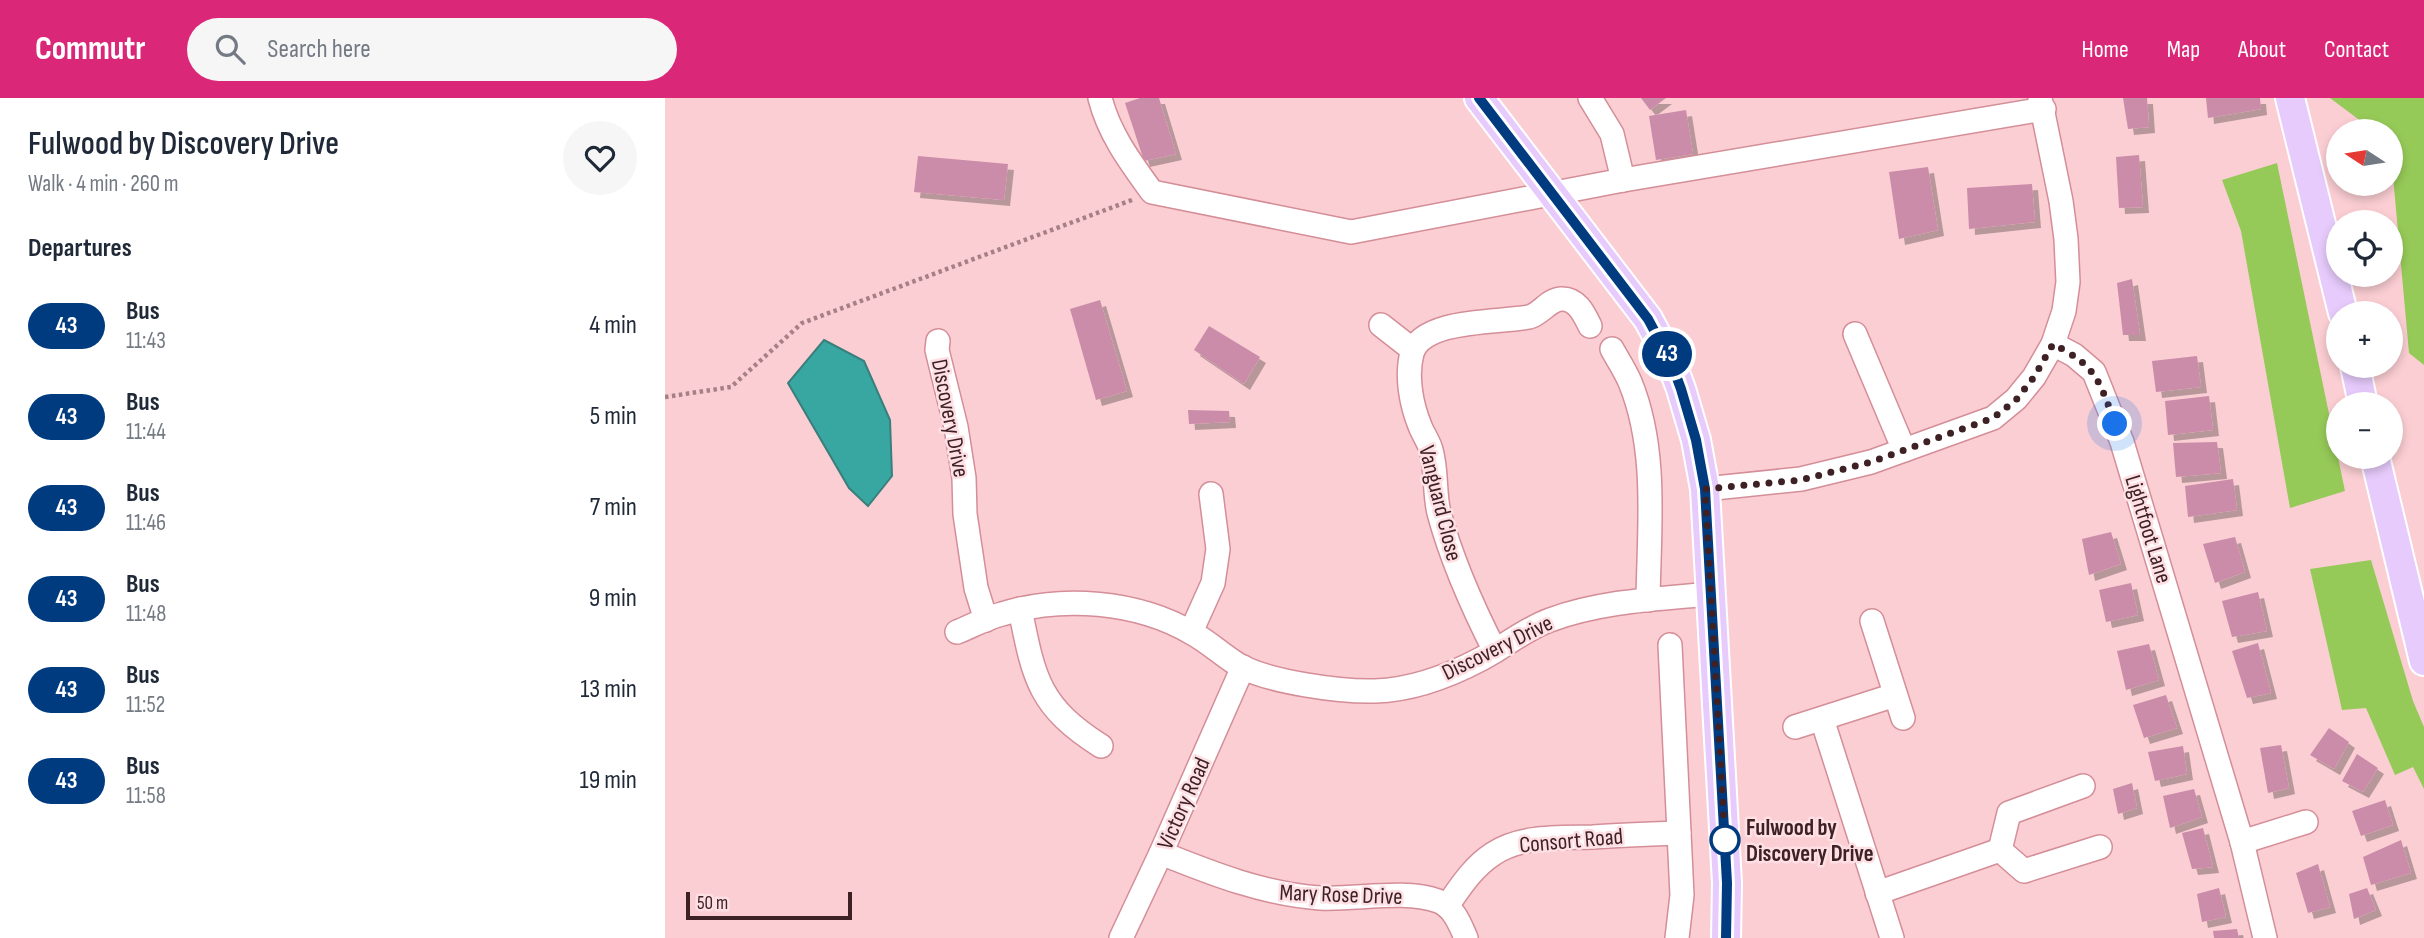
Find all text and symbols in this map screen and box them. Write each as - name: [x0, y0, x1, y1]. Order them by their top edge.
- search box: [187, 18, 677, 81]
- text: Commutr: [35, 29, 145, 69]
- icon: search: [211, 30, 249, 68]
- text: Search here: [267, 34, 371, 65]
- text: Home: [2081, 35, 2129, 64]
- text: Map: [2167, 35, 2200, 64]
- text: About: [2238, 35, 2286, 64]
- text: Contact: [2324, 35, 2389, 64]
- north arrow: [2326, 119, 2403, 196]
- map controls: [2326, 119, 2403, 469]
- button: heart: [563, 121, 637, 195]
- text: Fulwood by Discovery Drive: [28, 124, 339, 164]
- text: Walk · 4 min · 260 m: [28, 170, 178, 198]
- button: locate: [2326, 210, 2403, 287]
- text: Departures: [28, 233, 132, 264]
- text: Bus: [126, 296, 160, 327]
- button: +: [2326, 301, 2403, 378]
- text: 4 min: [589, 310, 637, 341]
- text: 43: [56, 311, 77, 340]
- text: 11:43: [126, 327, 166, 355]
- line badge: 43: [1635, 331, 1699, 377]
- text: 43: [1656, 339, 1678, 368]
- street label: Discovery Drive: [925, 357, 975, 480]
- text: Bus: [126, 387, 160, 418]
- button: −: [2326, 392, 2403, 469]
- text: 5 min: [590, 401, 637, 432]
- text: 43: [56, 402, 77, 431]
- your location: [2097, 406, 2132, 441]
- text: 11:44: [126, 418, 166, 446]
- street label: Vanguard Close: [1412, 443, 1468, 564]
- street label: Lightfoot Lane: [2118, 472, 2178, 587]
- text: Bus: [126, 478, 160, 509]
- text: 7 min: [590, 492, 637, 523]
- text: 43: [56, 493, 77, 522]
- text: 11:46: [126, 509, 166, 537]
- text: Bus: [126, 569, 160, 600]
- text: 9 min: [589, 583, 637, 614]
- text: 43: [56, 584, 77, 613]
- text: 11:48: [126, 600, 166, 628]
- street label: Discovery Drive: [1437, 609, 1557, 687]
- text: Bus: [126, 660, 160, 691]
- text: 13 min: [580, 674, 637, 705]
- text: 43: [56, 675, 77, 704]
- text: 11:52: [126, 691, 165, 719]
- text: Bus: [126, 751, 160, 782]
- street label: Victory Road: [1151, 753, 1217, 854]
- text: 19 min: [580, 765, 637, 796]
- text: 43: [56, 766, 77, 795]
- text: 11:58: [126, 782, 166, 810]
- place label: Fulwood by Discovery Drive: [1746, 814, 1874, 868]
- street label: Consort Road: [1518, 823, 1624, 859]
- marker: Fulwood by Discovery Drive: [1710, 825, 1740, 855]
- street label: Mary Rose Drive: [1279, 879, 1403, 911]
- scale bar: [686, 889, 852, 921]
- text: 50 m: [697, 892, 728, 915]

